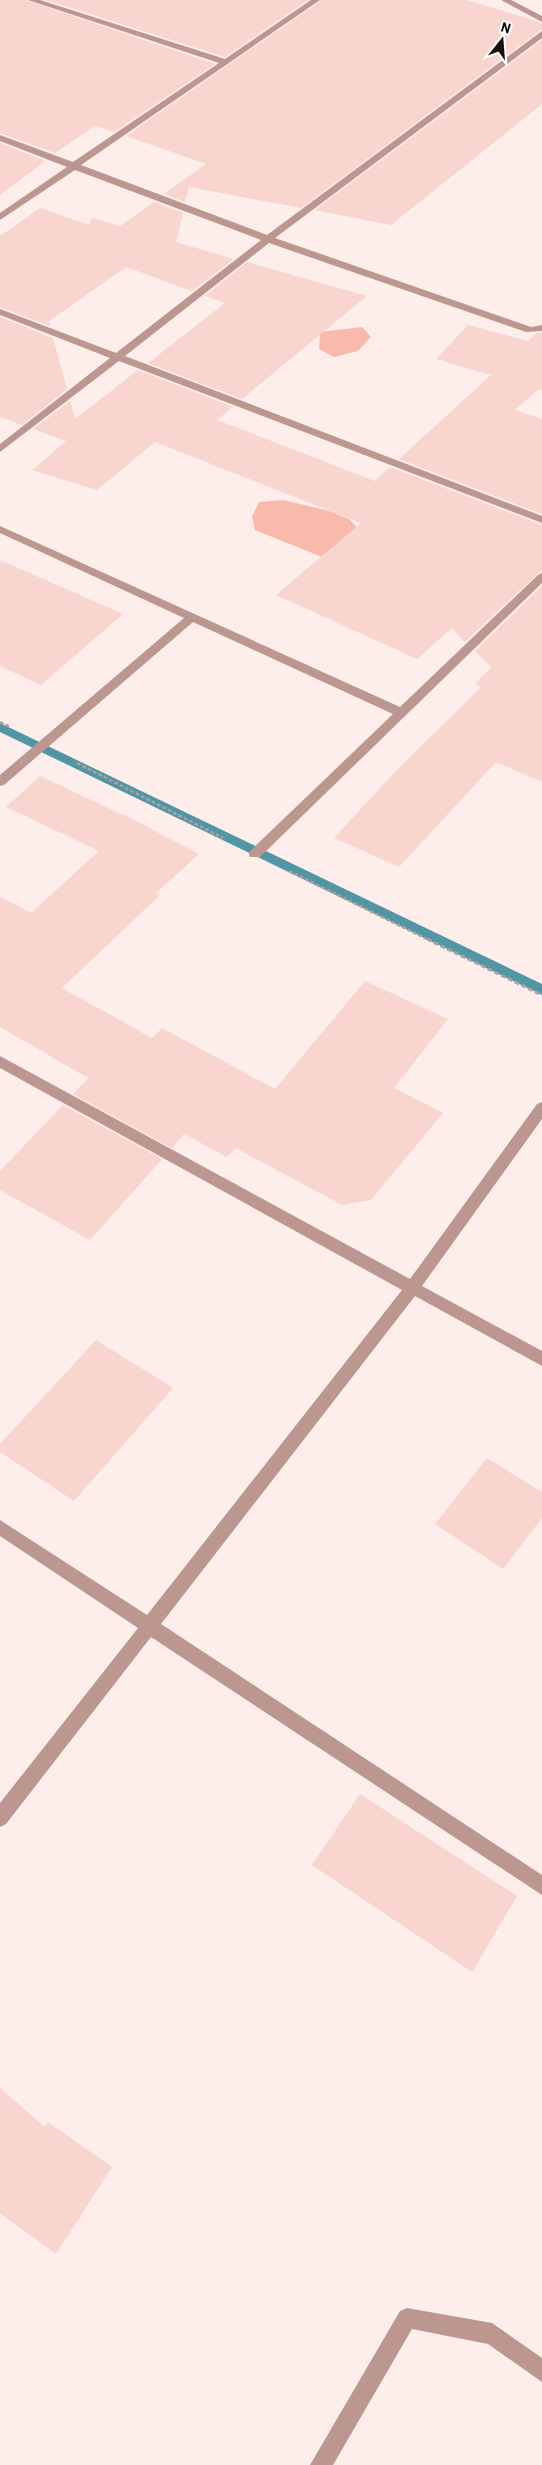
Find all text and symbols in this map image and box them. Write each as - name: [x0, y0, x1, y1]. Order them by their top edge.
- north arrow: [477, 15, 527, 65]
- text: N: [499, 18, 513, 37]

